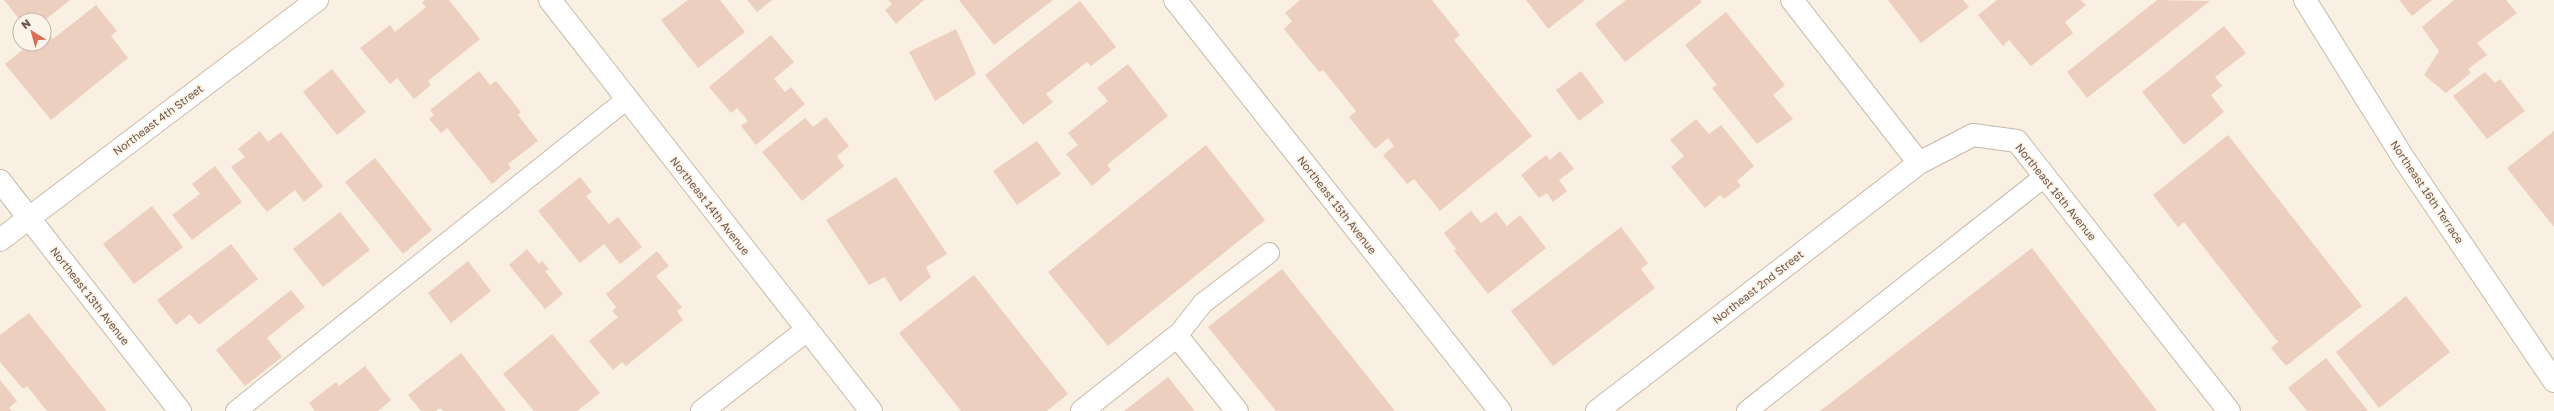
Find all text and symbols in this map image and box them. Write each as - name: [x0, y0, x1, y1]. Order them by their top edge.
- north arrow: [12, 12, 52, 52]
- text: N: [18, 16, 33, 31]
- street label: Northeast 4th Street: [110, 81, 205, 158]
- street label: Northeast 16th Terrace: [2388, 138, 2467, 246]
- street label: Northeast 16th Avenue: [2013, 141, 2099, 243]
- street label: Northeast 15th Avenue: [1295, 153, 1380, 256]
- street label: Northeast 14th Avenue: [668, 154, 753, 257]
- street label: Northeast 13th Avenue: [48, 244, 133, 347]
- street label: Northeast 2nd Street: [1710, 247, 1806, 326]

